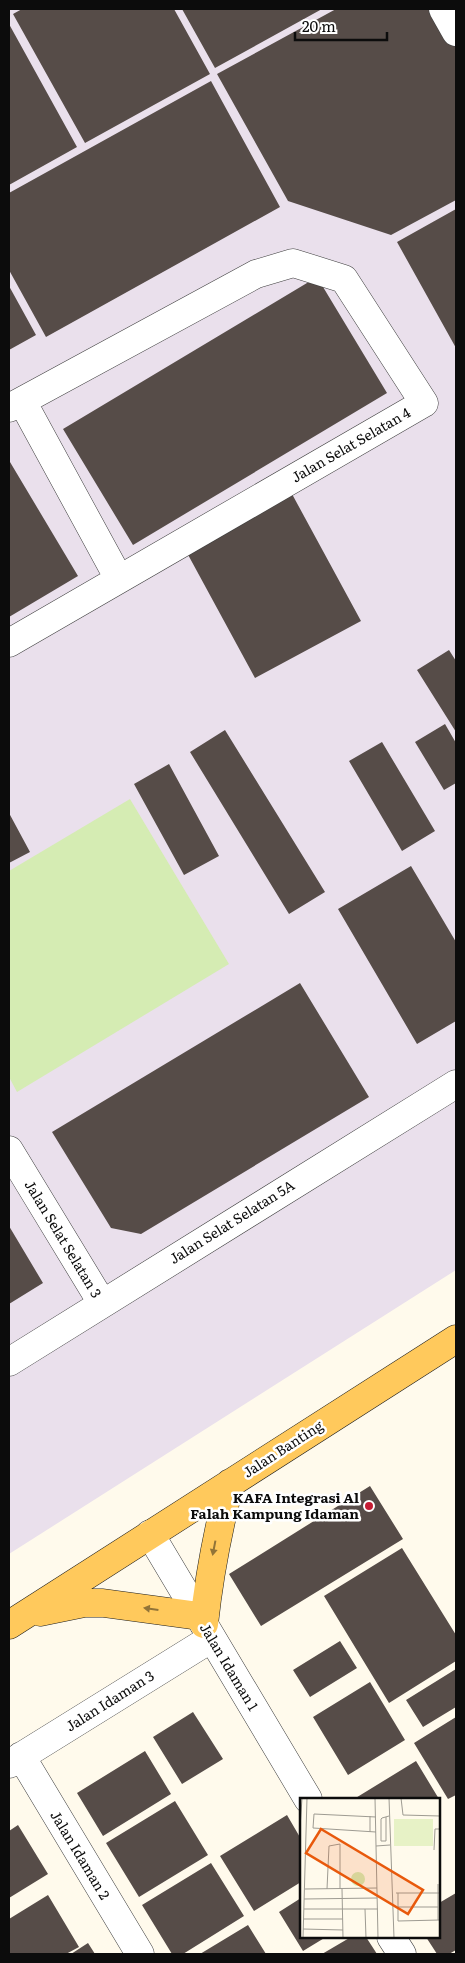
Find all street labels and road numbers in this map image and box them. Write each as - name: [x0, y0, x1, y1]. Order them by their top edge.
- street label: Jalan Selat Selatan 4: [287, 402, 414, 486]
- street label: Jalan Selat Selatan 5A: [165, 1174, 299, 1268]
- street label: Jalan Selat Selatan 3: [21, 1176, 107, 1301]
- street label: Jalan Banting: [238, 1415, 327, 1482]
- street label: Jalan Idaman 1: [196, 1619, 264, 1714]
- street label: Jalan Idaman 3: [61, 1665, 158, 1735]
- street label: Jalan Idaman 2: [46, 1806, 115, 1903]

